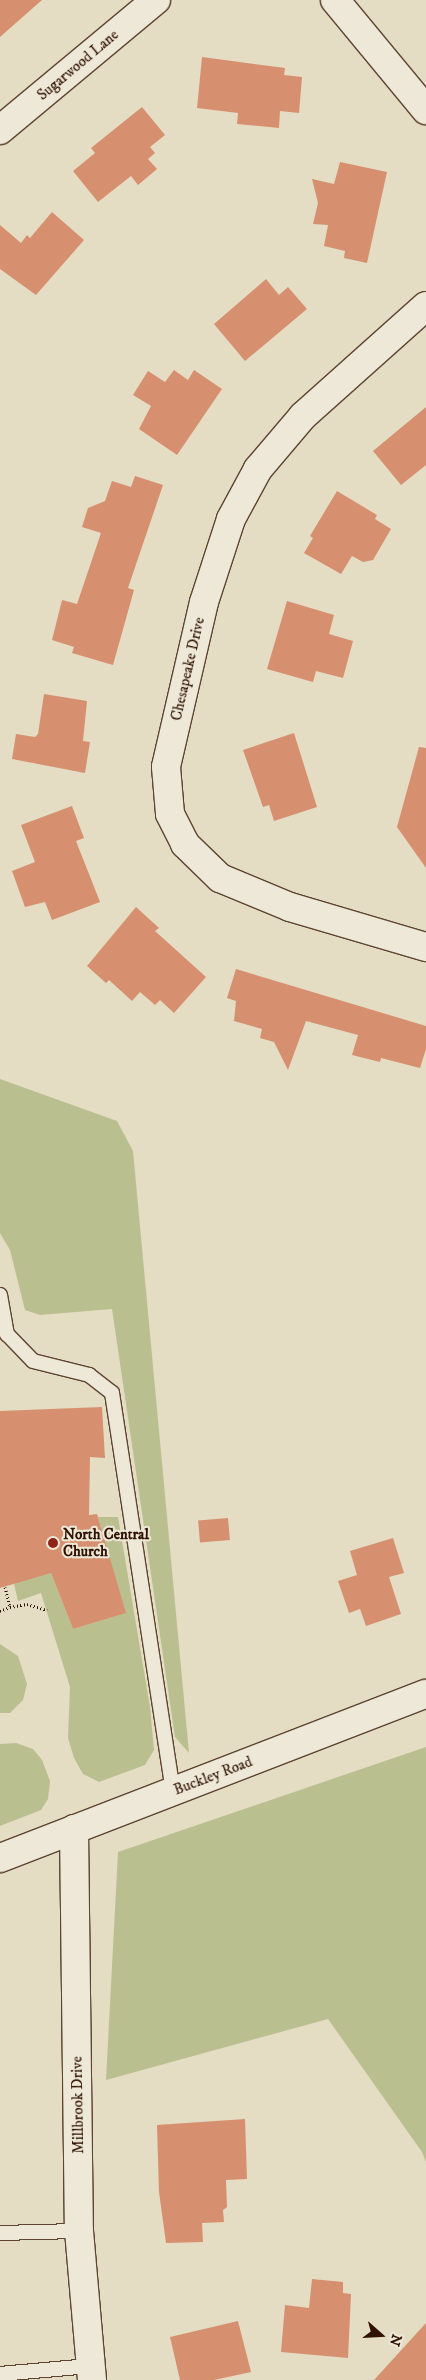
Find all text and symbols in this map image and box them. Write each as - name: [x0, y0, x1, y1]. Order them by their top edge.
- street label: Sugarwood Lane: [34, 26, 122, 104]
- street label: Chesapeake Drive: [167, 616, 209, 722]
- place label: North Central Church: [63, 1525, 149, 1560]
- marker: North Central Church: [47, 1537, 59, 1549]
- street label: Buckley Road: [171, 1753, 255, 1799]
- street label: Millbrook Drive: [68, 2056, 88, 2154]
- north arrow: [356, 2310, 406, 2360]
- text: N: [385, 2332, 406, 2348]

